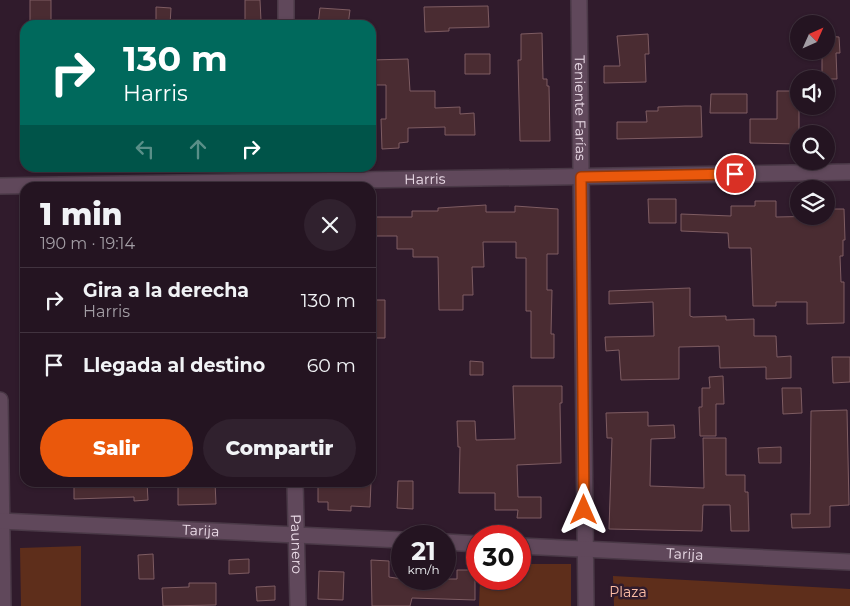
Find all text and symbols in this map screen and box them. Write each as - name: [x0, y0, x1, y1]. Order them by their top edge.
- north arrow: [790, 15, 835, 60]
- map controls: [790, 15, 835, 225]
- text: 130 m: [123, 37, 228, 80]
- icon: right: [40, 40, 105, 105]
- street label: Teniente Farías: [571, 55, 590, 161]
- button: sound: [790, 70, 835, 115]
- text: Harris: [123, 80, 188, 107]
- button: search: [790, 125, 835, 170]
- icon: left: [131, 135, 159, 163]
- icon: ahead: [184, 135, 212, 163]
- icon: right: [237, 135, 265, 163]
- pin: [714, 153, 756, 195]
- icon: arrive: [721, 160, 749, 188]
- street label: Harris: [404, 170, 446, 188]
- button: layers: [790, 180, 835, 225]
- text: 1 min: [40, 196, 123, 233]
- button: close: [304, 199, 356, 251]
- text: 190 m · 19:14: [40, 234, 135, 253]
- text: Gira a la derecha: [83, 279, 249, 302]
- icon: right: [40, 286, 68, 314]
- text: 130 m: [301, 289, 356, 312]
- text: Harris: [83, 302, 130, 321]
- icon: arrive: [40, 351, 68, 379]
- text: Llegada al destino: [83, 354, 265, 377]
- text: 60 m: [307, 354, 356, 377]
- button: Salir: [40, 419, 193, 477]
- button: Compartir: [203, 419, 356, 477]
- position arrow: [557, 483, 609, 535]
- street label: Paunero: [287, 514, 306, 574]
- street label: Tarija: [182, 521, 220, 540]
- speed limit sign: 30: [466, 525, 531, 590]
- text: 21: [411, 536, 436, 566]
- street label: Tarija: [666, 544, 704, 564]
- text: km/h: [407, 562, 440, 577]
- park label: Plaza: [609, 583, 647, 601]

